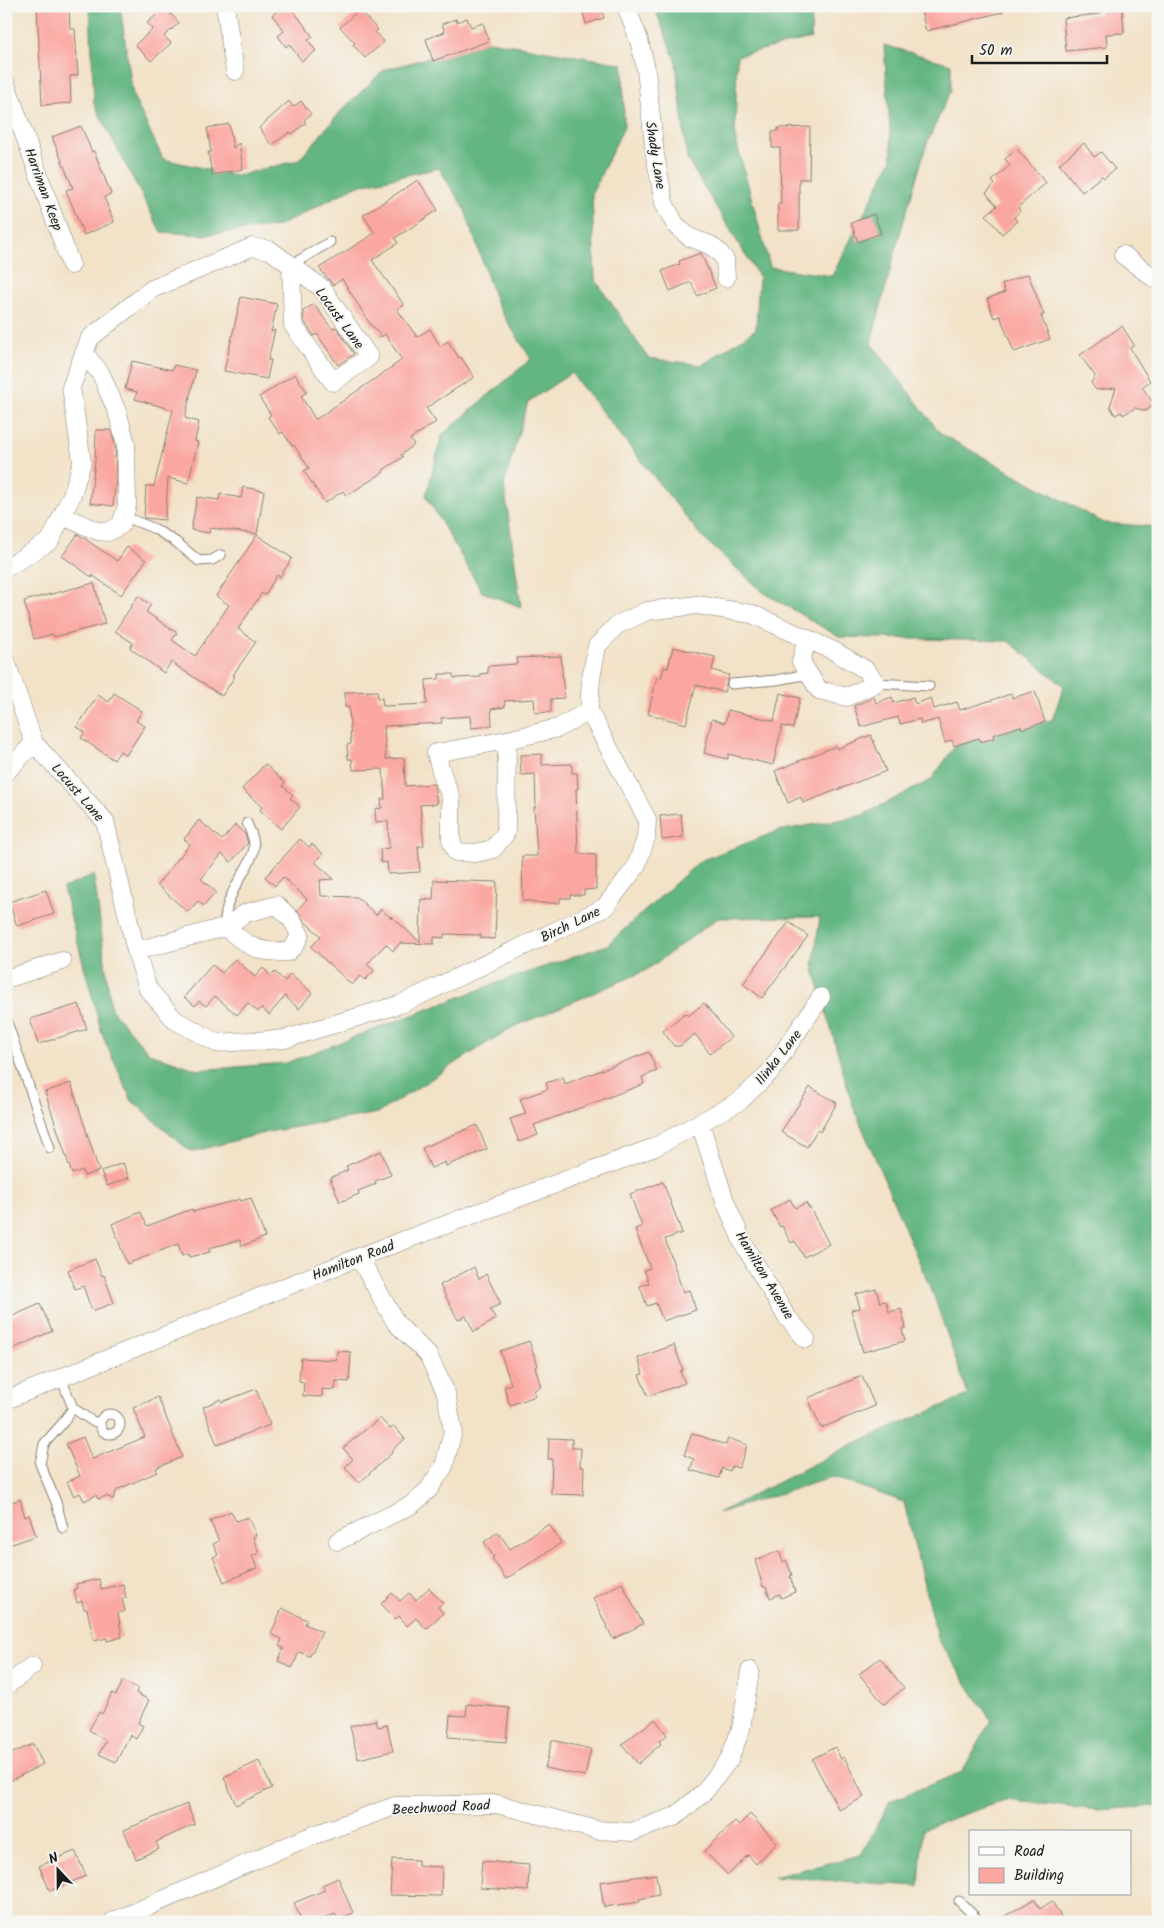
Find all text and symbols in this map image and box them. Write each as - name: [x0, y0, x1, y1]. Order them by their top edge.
- scale bar: [972, 32, 1106, 64]
- text: 50 m: [979, 39, 1013, 63]
- street label: Shady Lane: [639, 120, 671, 191]
- street label: Harriman Keep: [18, 145, 68, 234]
- street label: Locust Lane: [309, 283, 370, 355]
- street label: Locust Lane: [45, 758, 110, 828]
- street label: Birch Lane: [537, 901, 605, 949]
- street label: Ilinka Lane: [750, 1025, 808, 1090]
- street label: Hamilton Avenue: [729, 1227, 800, 1325]
- street label: Hamilton Road: [309, 1235, 399, 1287]
- street label: Beechwood Road: [392, 1794, 492, 1822]
- legend: [969, 1830, 1132, 1896]
- text: Road: [1014, 1840, 1045, 1864]
- north arrow: [32, 1846, 82, 1896]
- text: N: [45, 1847, 62, 1871]
- text: Building: [1014, 1864, 1064, 1888]

